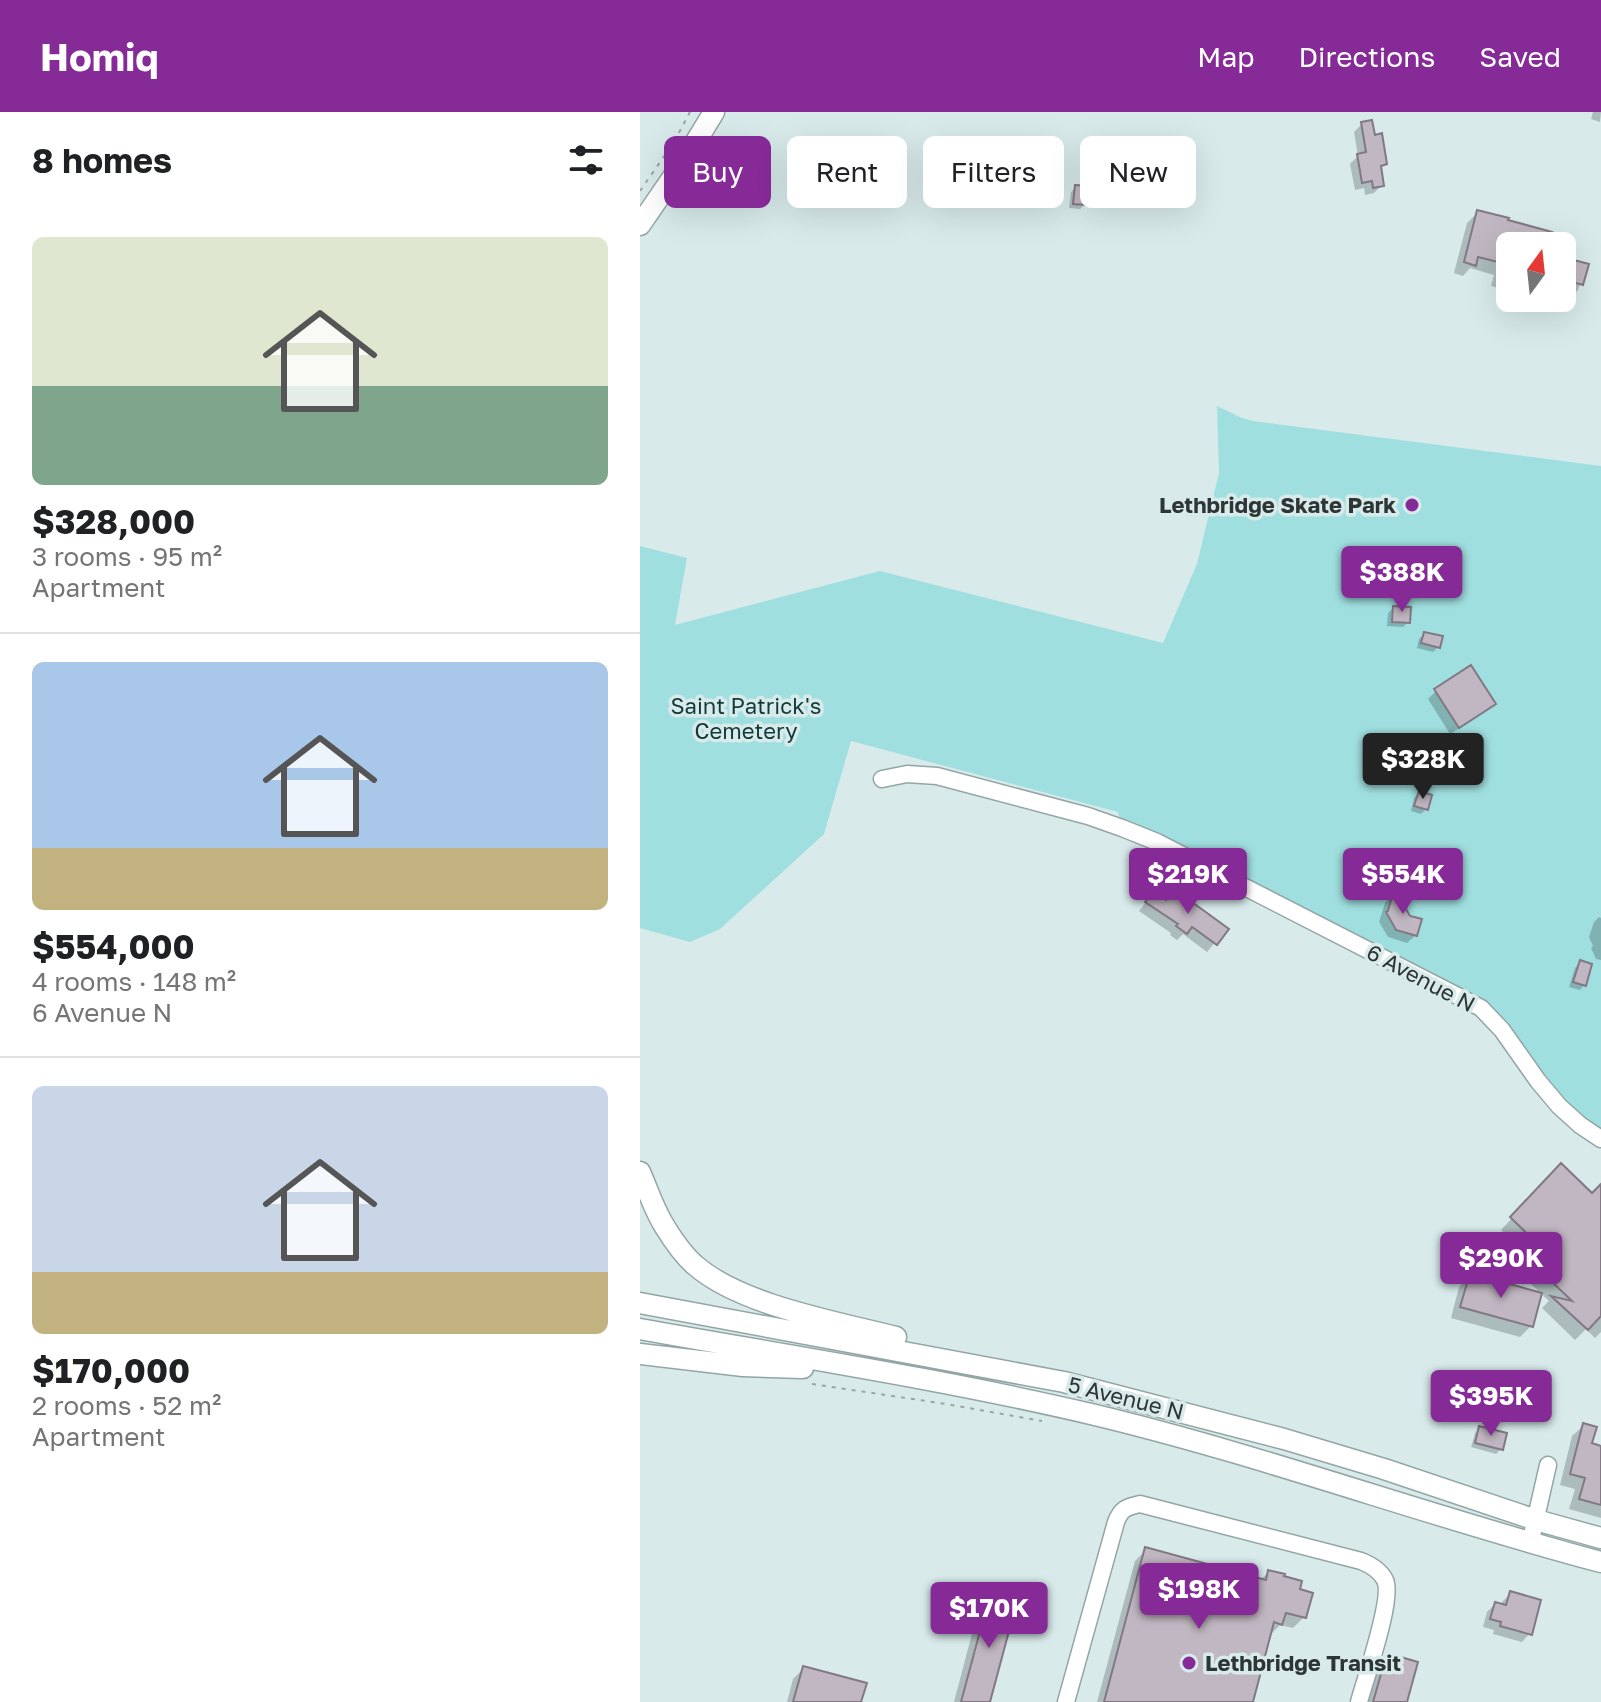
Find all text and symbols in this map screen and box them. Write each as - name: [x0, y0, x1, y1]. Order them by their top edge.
- text: Homiq: [40, 34, 159, 79]
- text: Map: [1197, 40, 1254, 73]
- text: Directions: [1298, 40, 1435, 73]
- text: Saved: [1479, 40, 1561, 73]
- chip: Buy: [664, 136, 771, 208]
- chip: Rent: [787, 136, 907, 208]
- chip: Filters: [923, 136, 1064, 208]
- chip: New: [1080, 136, 1196, 208]
- icon: filters: [564, 138, 608, 182]
- text: 8 homes: [32, 140, 172, 180]
- north arrow: [1496, 232, 1576, 312]
- map controls: [1496, 232, 1576, 312]
- icon: home: [248, 289, 392, 433]
- place label: Lethbridge Skate Park: [1159, 491, 1396, 518]
- marker: Lethbridge Skate Park: [1403, 496, 1421, 514]
- text: $328,000: [32, 501, 195, 541]
- text: 3 rooms · 95 m²: [32, 541, 222, 572]
- pin: $388K: [1346, 546, 1458, 614]
- text: $388K: [1359, 556, 1445, 587]
- text: Apartment: [32, 572, 165, 603]
- park label: Saint Patrick's Cemetery: [670, 692, 822, 744]
- icon: home: [248, 714, 392, 858]
- pin: $328K: [1367, 733, 1479, 801]
- text: $328K: [1381, 743, 1465, 774]
- pin: $219K: [1132, 848, 1244, 916]
- pin: $554K: [1347, 848, 1459, 916]
- text: $219K: [1147, 858, 1229, 889]
- text: $554K: [1361, 858, 1445, 889]
- text: $554,000: [32, 926, 195, 966]
- street label: 6 Avenue N: [1362, 938, 1480, 1017]
- text: 4 rooms · 148 m²: [32, 966, 236, 997]
- text: 6 Avenue N: [32, 997, 172, 1028]
- icon: home: [248, 1138, 392, 1282]
- pin: $290K: [1445, 1232, 1557, 1300]
- text: $290K: [1458, 1242, 1544, 1273]
- text: $170,000: [32, 1350, 190, 1390]
- street label: 5 Avenue N: [1066, 1370, 1187, 1425]
- pin: $395K: [1435, 1370, 1547, 1438]
- text: $395K: [1449, 1380, 1533, 1411]
- text: 2 rooms · 52 m²: [32, 1390, 221, 1421]
- text: Apartment: [32, 1421, 165, 1452]
- pin: $198K: [1143, 1563, 1255, 1631]
- text: $198K: [1158, 1573, 1240, 1604]
- pin: $170K: [933, 1582, 1045, 1650]
- text: $170K: [949, 1592, 1029, 1623]
- place label: Lethbridge Transit: [1205, 1649, 1401, 1676]
- marker: Lethbridge Transit: [1180, 1654, 1198, 1672]

